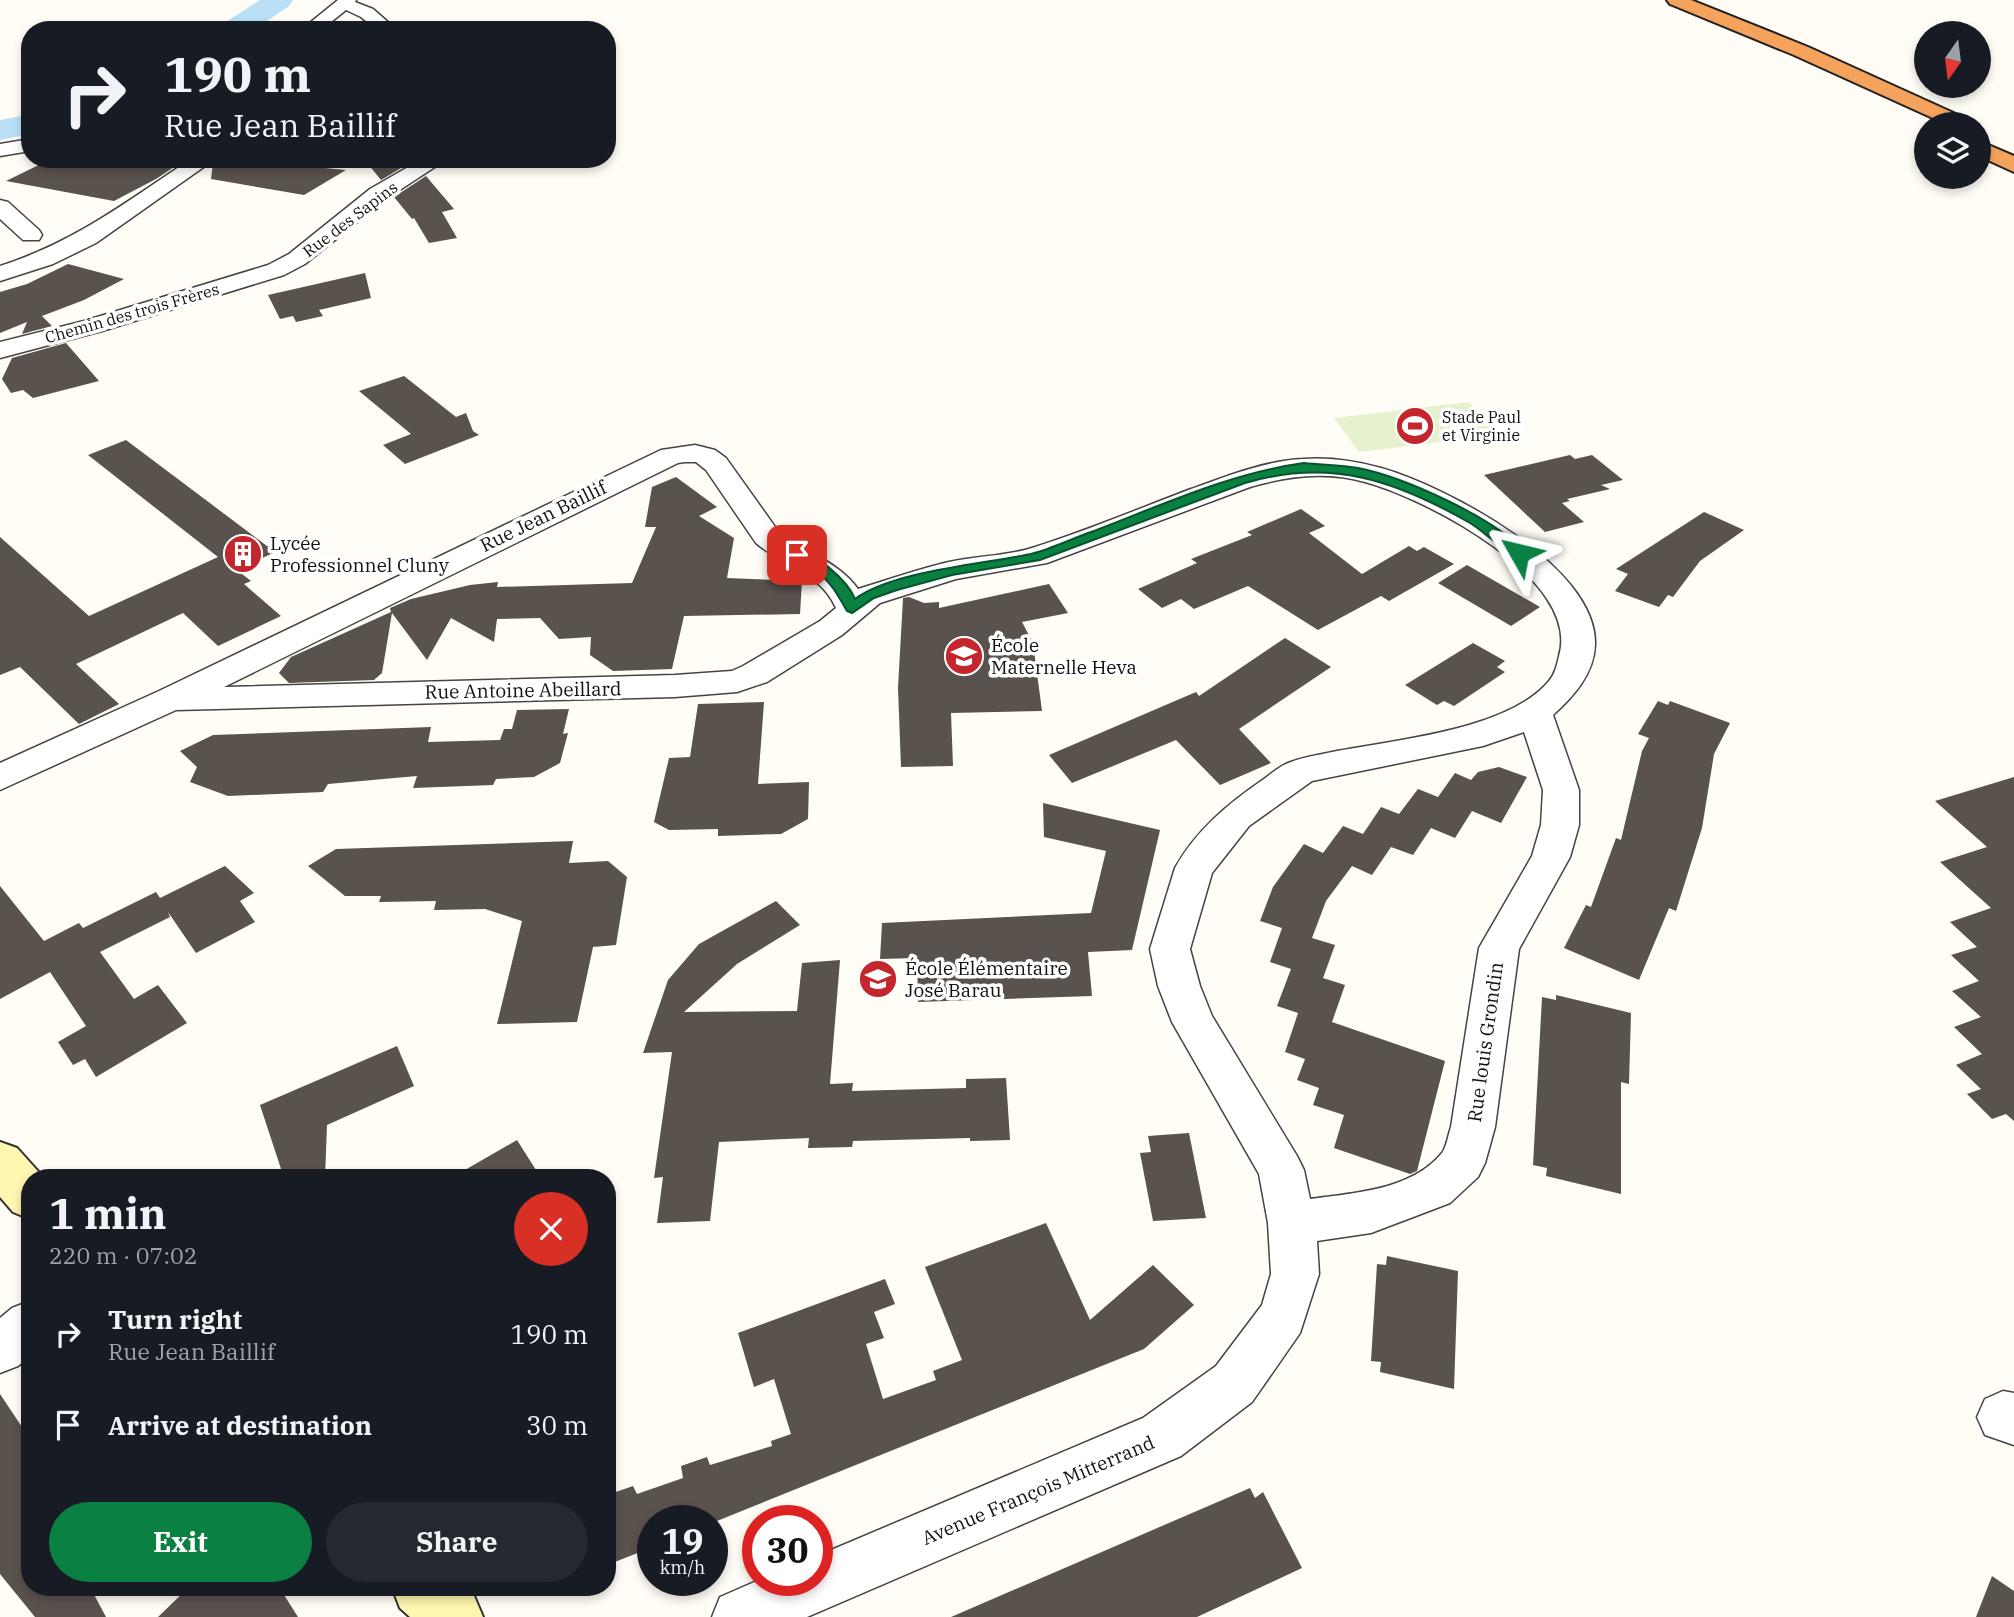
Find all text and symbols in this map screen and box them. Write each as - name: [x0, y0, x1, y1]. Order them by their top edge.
- north arrow: [1914, 21, 1992, 98]
- map controls: [1914, 21, 1991, 189]
- text: 190 m: [164, 42, 311, 105]
- icon: right: [49, 49, 140, 140]
- text: Rue Jean Baillif: [164, 104, 396, 146]
- button: layers: [1914, 112, 1991, 189]
- street label: Rue des Sapins: [299, 177, 401, 261]
- street label: Chemin des trois Frères: [43, 279, 221, 347]
- sports icon: Stade Paul et Virginie: [1394, 405, 1436, 447]
- place label: Stade Paul et Virginie: [1442, 407, 1521, 445]
- street label: Rue Jean Baillif: [476, 474, 612, 557]
- position arrow: [1482, 516, 1556, 590]
- pin: [767, 525, 827, 585]
- place label: Lycée Professionnel Cluny: [270, 531, 450, 577]
- building icon: Lycée Professionnel Cluny: [222, 533, 264, 575]
- icon: arrive: [778, 536, 816, 574]
- place label: École Maternelle Heva: [991, 633, 1137, 679]
- school or university icon: École Maternelle Heva: [943, 635, 985, 677]
- street label: Rue Antoine Abeillard: [424, 676, 622, 704]
- place label: École Élémentaire José Barau: [905, 956, 1068, 1002]
- school or university icon: École Élémentaire José Barau: [857, 958, 899, 1000]
- street label: Rue louis Grondin: [1462, 960, 1508, 1124]
- text: 1 min: [49, 1186, 167, 1241]
- button: close: [514, 1192, 588, 1266]
- text: 220 m · 07:02: [49, 1240, 198, 1270]
- text: Turn right: [108, 1302, 242, 1336]
- icon: right: [49, 1315, 87, 1353]
- text: 190 m: [510, 1317, 588, 1351]
- text: Rue Jean Baillif: [108, 1336, 275, 1366]
- icon: arrive: [49, 1406, 87, 1444]
- text: Arrive at destination: [108, 1408, 372, 1442]
- text: 30 m: [526, 1408, 588, 1442]
- street label: Avenue François Mitterrand: [918, 1430, 1158, 1550]
- button: Exit: [49, 1502, 312, 1582]
- button: Share: [326, 1502, 588, 1582]
- speed limit sign: 30: [742, 1505, 833, 1596]
- text: 19: [661, 1518, 704, 1564]
- text: km/h: [660, 1556, 705, 1579]

